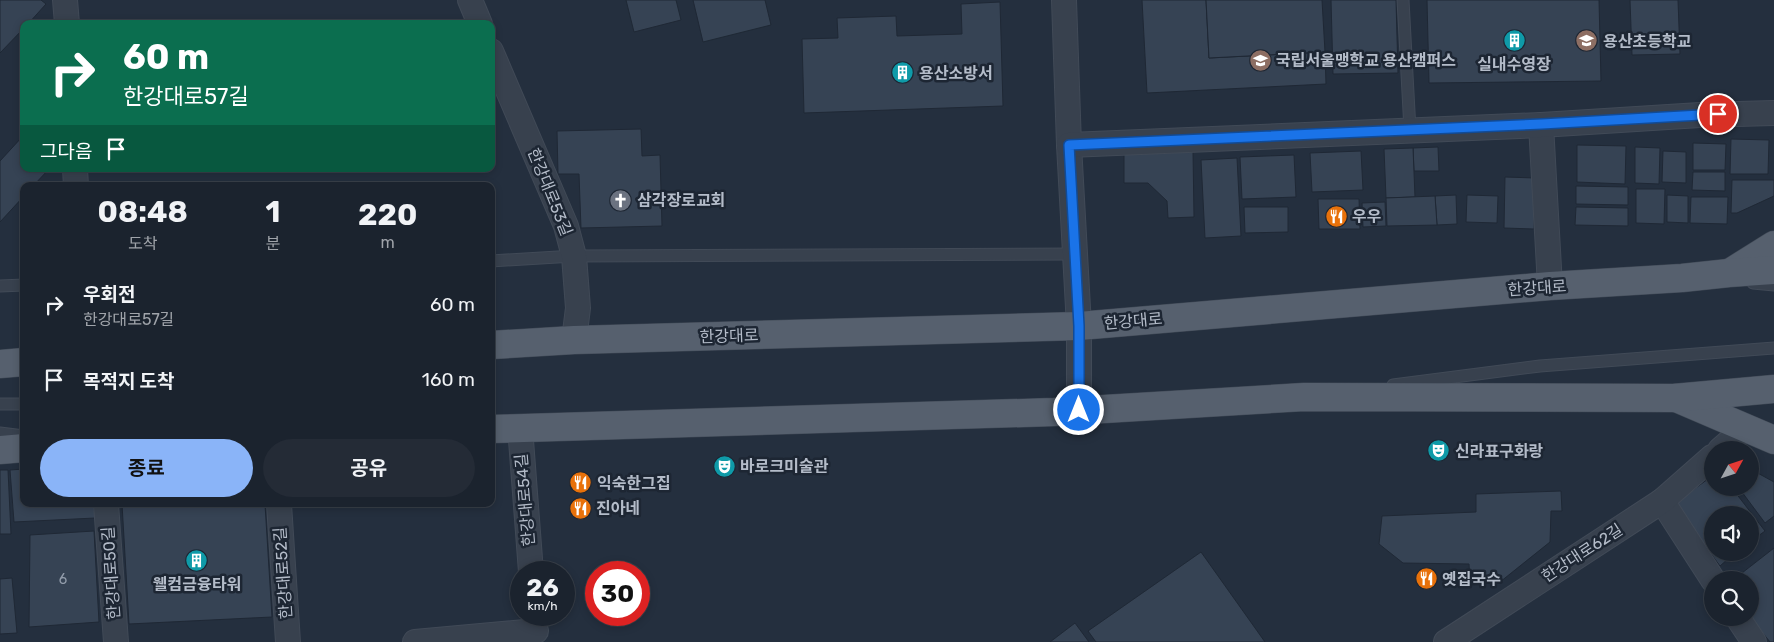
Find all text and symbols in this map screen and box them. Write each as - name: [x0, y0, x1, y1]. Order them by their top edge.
- building icon: 실내수영장: [1502, 28, 1526, 52]
- school or university icon: 용산초등학교: [1575, 29, 1599, 53]
- place label: 용산초등학교: [1603, 32, 1692, 51]
- text: 60 m: [123, 36, 209, 78]
- icon: right: [40, 40, 105, 105]
- school or university icon: 국립서울맹학교 용산캠퍼스: [1248, 48, 1272, 72]
- place label: 국립서울맹학교 용산캠퍼스: [1276, 51, 1456, 70]
- place label: 실내수영장: [1477, 55, 1551, 74]
- building icon: 용산소방서: [891, 61, 915, 85]
- place label: 용산소방서: [919, 64, 993, 83]
- text: 한강대로57길: [123, 83, 249, 110]
- pin: [1697, 93, 1739, 135]
- icon: arrive: [1704, 100, 1732, 128]
- icon: arrive: [102, 135, 130, 163]
- text: 그다음: [40, 140, 92, 163]
- street label: 한강대로53길: [524, 145, 576, 239]
- church icon: 삼각장로교회: [609, 188, 633, 212]
- place label: 삼각장로교회: [637, 191, 725, 210]
- text: 08:48: [98, 194, 188, 230]
- text: 1: [265, 194, 280, 230]
- text: 220: [358, 197, 417, 233]
- restaurant icon: 우우: [1324, 204, 1348, 228]
- place label: 우우: [1352, 207, 1381, 226]
- text: m: [381, 233, 395, 252]
- text: 도착: [128, 234, 157, 253]
- text: 분: [266, 234, 280, 253]
- street label: 한강대로: [1507, 276, 1567, 300]
- text: 우회전: [83, 283, 135, 306]
- icon: right: [40, 291, 68, 319]
- text: 60 m: [430, 293, 475, 316]
- street label: 한강대로: [1103, 309, 1163, 333]
- text: 한강대로57길: [83, 310, 174, 329]
- street label: 한강대로: [699, 325, 759, 347]
- icon: arrive: [40, 366, 68, 394]
- text: 160 m: [422, 368, 475, 391]
- text: 목적지 도착: [83, 370, 174, 393]
- position arrow: [1052, 383, 1104, 435]
- button: 종료: [40, 439, 253, 497]
- button: 공유: [263, 439, 475, 497]
- theatre icon: 신라표구화랑: [1427, 439, 1451, 463]
- north arrow: [1704, 441, 1759, 496]
- map controls: [1704, 441, 1759, 626]
- place label: 신라표구화랑: [1455, 442, 1544, 461]
- street label: 한강대로54길: [511, 453, 539, 547]
- theatre icon: 바로크미술관: [712, 454, 736, 478]
- place label: 바로크미술관: [740, 457, 829, 476]
- restaurant icon: 익숙한그집: [569, 471, 593, 495]
- place label: 익숙한그집: [597, 474, 671, 493]
- restaurant icon: 진아네: [568, 496, 592, 520]
- place label: 진아네: [596, 499, 640, 518]
- button: sound: [1704, 506, 1759, 561]
- street label: 한강대로62길: [1538, 520, 1626, 586]
- street label: 한강대로50길: [98, 526, 124, 620]
- street label: 한강대로52길: [270, 526, 296, 620]
- building icon: 웰컴금융타워: [185, 548, 209, 572]
- speed limit sign: 30: [585, 561, 650, 626]
- restaurant icon: 옛집국수: [1414, 567, 1438, 591]
- place label: 옛집국수: [1442, 570, 1501, 589]
- house number: 6: [59, 571, 67, 588]
- button: search: [1704, 571, 1759, 626]
- text: 26: [526, 573, 559, 602]
- place label: 웰컴금융타워: [153, 575, 241, 594]
- text: km/h: [528, 599, 557, 613]

